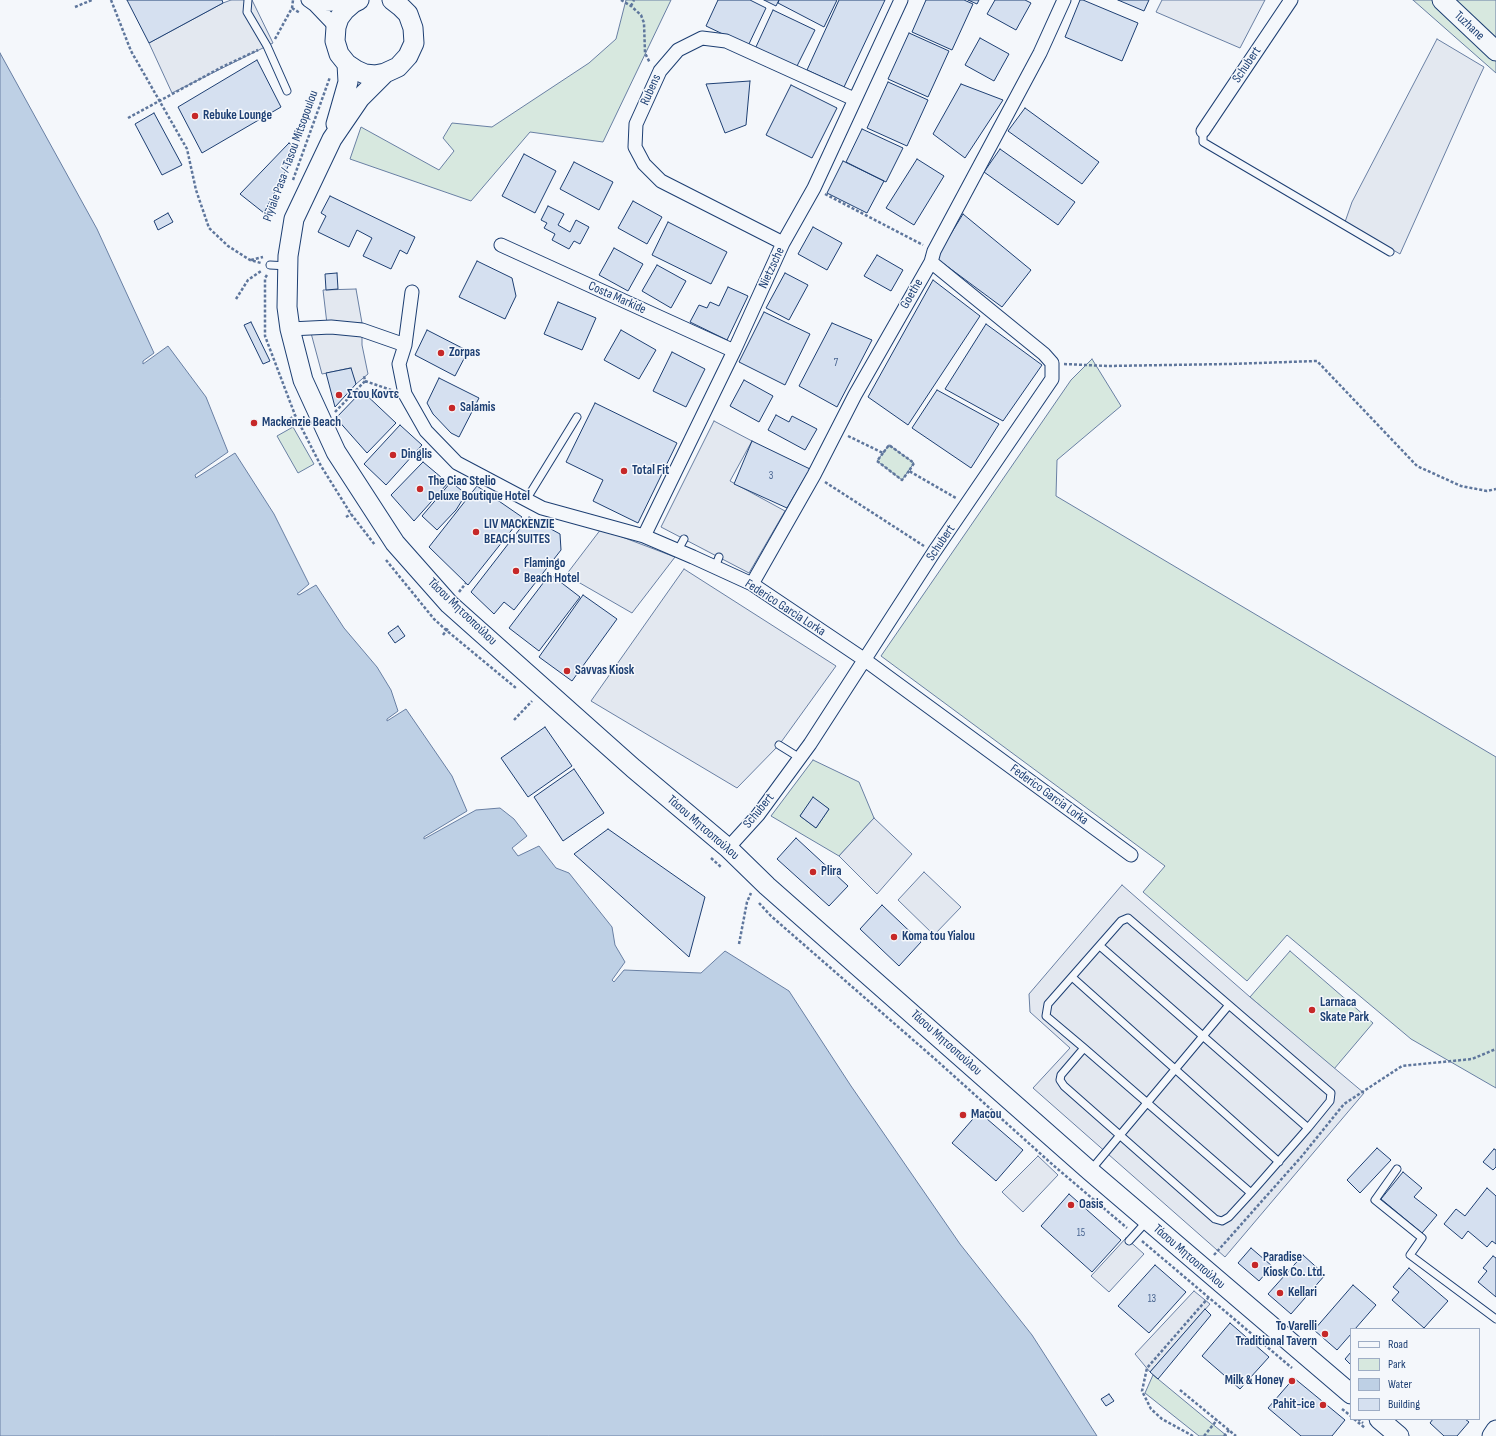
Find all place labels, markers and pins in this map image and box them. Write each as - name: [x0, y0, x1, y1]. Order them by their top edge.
- place label: Rebuke Lounge: [203, 108, 272, 124]
- marker: Rebuke Lounge: [190, 111, 200, 121]
- place label: Zorpas: [449, 345, 480, 361]
- marker: Zorpas: [436, 348, 446, 358]
- place label: Στου Κοντε: [347, 387, 399, 403]
- marker: Στου Κοντε: [334, 390, 344, 400]
- place label: Salamis: [460, 400, 495, 416]
- marker: Salamis: [447, 403, 457, 413]
- place label: Mackenzie Beach: [262, 415, 341, 431]
- marker: Mackenzie Beach: [249, 418, 259, 428]
- place label: Dinglis: [401, 447, 432, 463]
- marker: Dinglis: [388, 450, 398, 460]
- place label: Total Fit: [632, 463, 669, 479]
- marker: Total Fit: [619, 466, 629, 476]
- place label: The Ciao Stelio Deluxe Boutique Hotel: [428, 474, 530, 505]
- marker: The Ciao Stelio Deluxe Boutique Hotel: [415, 484, 425, 494]
- place label: LIV MACKENZIE BEACH SUITES: [484, 517, 555, 548]
- marker: LIV MACKENZIE BEACH SUITES: [471, 527, 481, 537]
- place label: Flamingo Beach Hotel: [524, 556, 579, 587]
- marker: Flamingo Beach Hotel: [511, 566, 521, 576]
- place label: Savvas Kiosk: [575, 663, 634, 679]
- marker: Savvas Kiosk: [562, 666, 572, 676]
- place label: Plira: [821, 864, 841, 880]
- marker: Plira: [808, 867, 818, 877]
- place label: Koma tou Yialou: [902, 929, 975, 945]
- marker: Koma tou Yialou: [889, 932, 899, 942]
- place label: Larnaca Skate Park: [1320, 995, 1369, 1026]
- marker: Larnaca Skate Park: [1307, 1005, 1317, 1015]
- place label: Macou: [971, 1107, 1001, 1123]
- marker: Macou: [958, 1110, 968, 1120]
- place label: Oasis: [1079, 1197, 1104, 1213]
- marker: Oasis: [1066, 1200, 1076, 1210]
- place label: Paradise Kiosk Co. Ltd.: [1263, 1250, 1325, 1281]
- marker: Paradise Kiosk Co. Ltd.: [1250, 1260, 1260, 1270]
- place label: Kellari: [1288, 1285, 1317, 1301]
- marker: Kellari: [1275, 1288, 1285, 1298]
- place label: To Varelli Traditional Tavern: [1235, 1319, 1317, 1350]
- marker: To Varelli Traditional Tavern: [1320, 1329, 1330, 1339]
- place label: Milk & Honey: [1225, 1373, 1284, 1389]
- marker: Milk & Honey: [1287, 1376, 1297, 1386]
- place label: Pahit-ice: [1273, 1397, 1315, 1413]
- marker: Pahit-ice: [1318, 1400, 1328, 1410]

